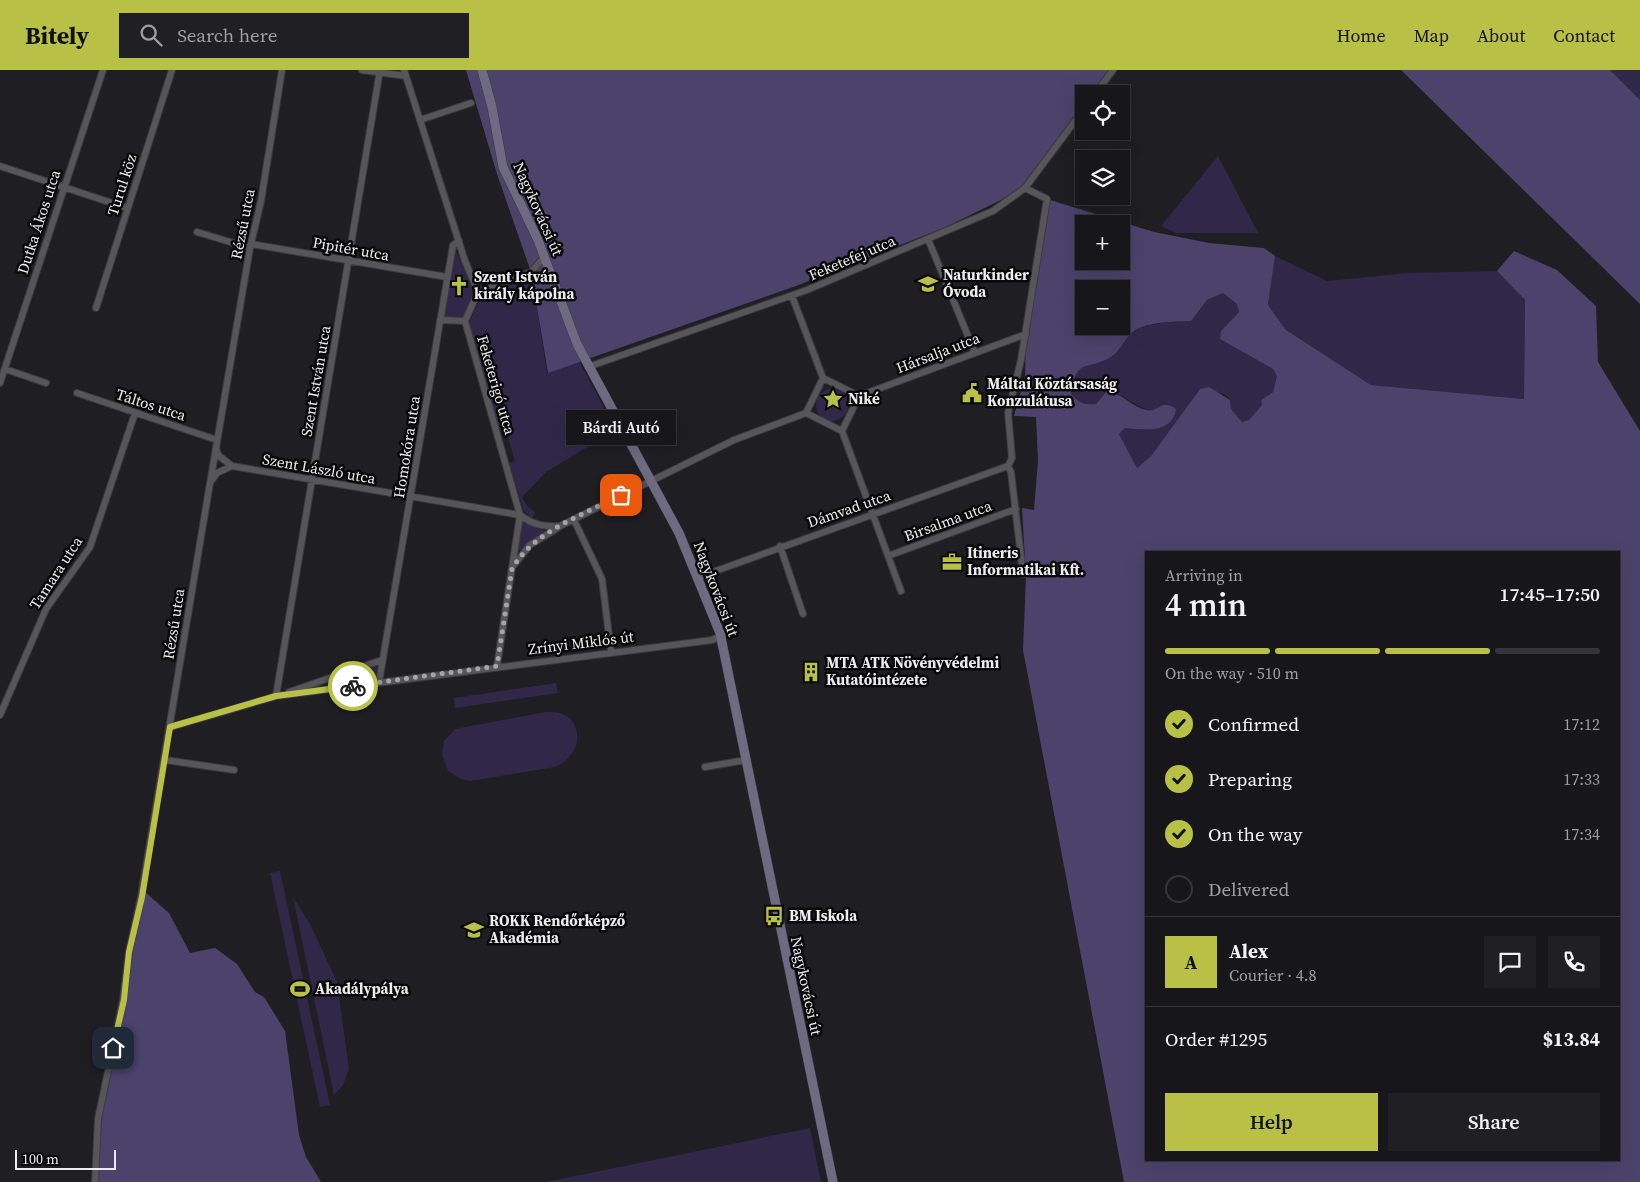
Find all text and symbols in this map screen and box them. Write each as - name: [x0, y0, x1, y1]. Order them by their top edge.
- search box: [119, 13, 469, 58]
- text: Bitely: [25, 19, 89, 52]
- icon: search: [137, 21, 165, 49]
- text: Search here: [177, 22, 277, 48]
- text: Home: [1337, 23, 1386, 48]
- text: Map: [1414, 23, 1449, 48]
- text: About: [1477, 23, 1525, 48]
- text: Contact: [1553, 23, 1615, 48]
- map controls: [1075, 85, 1130, 335]
- button: locate: [1075, 85, 1130, 140]
- button: layers: [1075, 150, 1130, 205]
- street label: Turul köz: [102, 151, 141, 218]
- street label: Nagykovácsi út: [508, 159, 568, 259]
- street label: Dutka Ákos utca: [12, 167, 65, 277]
- street label: Rézsű utca: [225, 186, 260, 261]
- button: +: [1075, 215, 1130, 270]
- street label: Feketefej utca: [805, 230, 899, 285]
- street label: Pipitér utca: [311, 231, 391, 266]
- place label: Naturkinder Óvoda: [943, 264, 1029, 302]
- place label: Szent István király kápolna: [474, 266, 575, 304]
- school or university icon: Naturkinder Óvoda: [917, 273, 939, 295]
- church icon: Szent István király kápolna: [448, 275, 470, 297]
- button: −: [1075, 280, 1130, 335]
- street label: Szent István utca: [295, 323, 336, 438]
- street label: Hársalja utca: [893, 327, 983, 378]
- street label: Feketerigó utca: [472, 333, 521, 437]
- place label: Máltai Köztársaság Konzulátusa: [987, 373, 1117, 411]
- public building icon: Máltai Köztársaság Konzulátusa: [961, 382, 983, 404]
- street label: Táltos utca: [114, 383, 189, 426]
- place icon: Niké: [822, 388, 844, 410]
- place label: Niké: [848, 388, 880, 409]
- street label: Homokóra utca: [388, 394, 425, 500]
- callout: Bárdi Autó: [566, 410, 676, 445]
- text: Bárdi Autó: [582, 416, 660, 438]
- street label: Szent László utca: [261, 448, 378, 489]
- pin: [600, 474, 642, 516]
- icon: bag: [607, 481, 635, 509]
- street label: Dámvad utca: [804, 484, 894, 533]
- street label: Birsalma utca: [901, 495, 995, 546]
- street label: Tamara utca: [24, 532, 87, 613]
- street label: Nagykovácsi út: [689, 538, 744, 639]
- place label: Itineris Informatikai Kft.: [967, 542, 1084, 580]
- office icon: Itineris Informatikai Kft.: [941, 551, 963, 573]
- text: Arriving in: [1165, 564, 1243, 586]
- text: 17:45–17:50: [1500, 581, 1600, 607]
- text: 4 min: [1165, 583, 1247, 627]
- street label: Rézsű utca: [158, 587, 190, 661]
- street label: Zrínyi Miklós út: [527, 626, 635, 659]
- place label: MTA ATK Növényvédelmi Kutatóintézete: [826, 652, 999, 690]
- courier: [328, 661, 378, 711]
- building icon: MTA ATK Növényvédelmi Kutatóintézete: [800, 661, 822, 683]
- text: On the way · 510 m: [1165, 662, 1299, 684]
- icon: bike: [339, 672, 367, 700]
- icon: check: [1165, 710, 1193, 738]
- text: Confirmed: [1208, 711, 1299, 737]
- text: 17:12: [1563, 713, 1600, 735]
- icon: check: [1165, 765, 1193, 793]
- text: Preparing: [1208, 766, 1292, 792]
- text: 17:33: [1563, 768, 1600, 790]
- icon: check: [1165, 820, 1193, 848]
- text: On the way: [1208, 821, 1303, 847]
- text: 17:34: [1563, 823, 1600, 845]
- text: Delivered: [1208, 876, 1289, 902]
- bus stop icon: BM Iskola: [763, 905, 785, 927]
- place label: BM Iskola: [789, 905, 858, 926]
- place label: ROKK Rendőrképző Akadémia: [489, 910, 626, 948]
- school or university icon: ROKK Rendőrképző Akadémia: [463, 919, 485, 941]
- street label: Nagykovácsi út: [786, 935, 827, 1037]
- button: chat: [1484, 936, 1536, 988]
- button: phone: [1548, 936, 1600, 988]
- text: Alex: [1229, 938, 1268, 964]
- text: A: [1185, 949, 1197, 975]
- text: Courier · 4.8: [1229, 964, 1317, 986]
- sports icon: Akadálypálya: [289, 978, 311, 1000]
- place label: Akadálypálya: [315, 978, 410, 999]
- text: Order #1295: [1165, 1026, 1267, 1052]
- text: $13.84: [1543, 1026, 1600, 1052]
- pin: [92, 1027, 134, 1069]
- icon: home: [99, 1034, 127, 1062]
- button: Help: [1165, 1093, 1378, 1151]
- button: Share: [1388, 1093, 1600, 1151]
- scale bar: [15, 1147, 116, 1170]
- text: 100 m: [22, 1149, 59, 1169]

